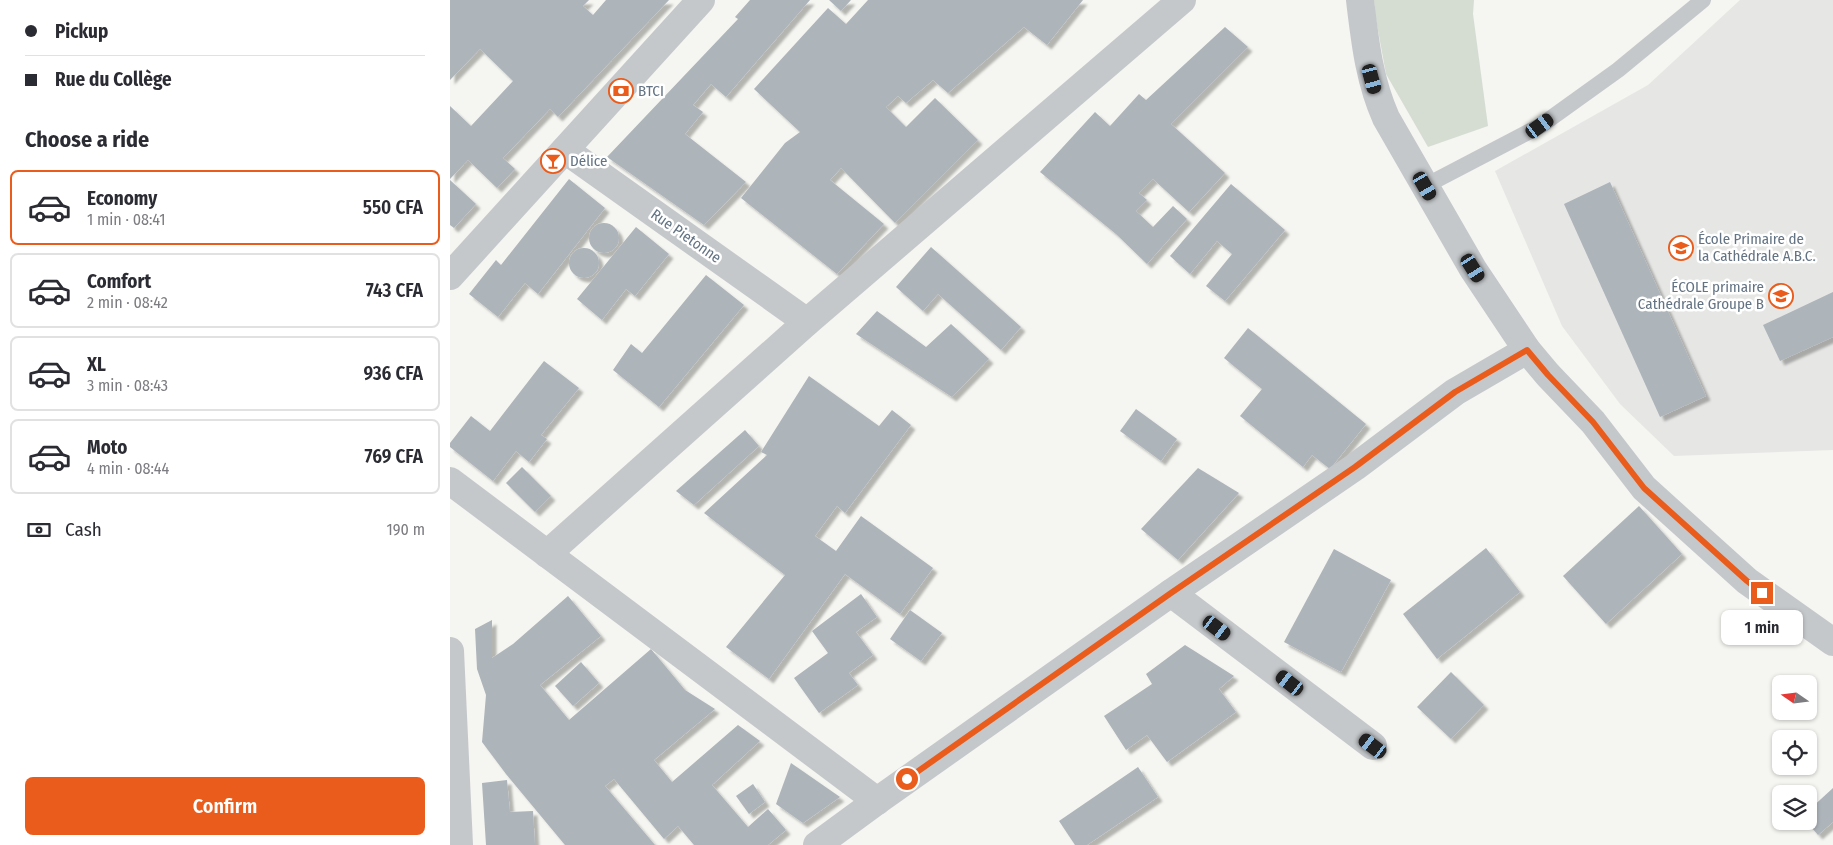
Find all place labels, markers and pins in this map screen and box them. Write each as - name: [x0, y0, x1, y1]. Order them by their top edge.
- bank icon: BTCI: [608, 78, 634, 104]
- place label: BTCI: [638, 82, 664, 100]
- bar icon: Délice: [540, 148, 566, 174]
- place label: Délice: [570, 152, 607, 170]
- place label: École Primaire de la Cathédrale A.B.C.: [1698, 230, 1816, 265]
- school or university icon: École Primaire de la Cathédrale A.B.C.: [1668, 235, 1694, 261]
- place label: ÉCOLE primaire Cathédrale Groupe B: [1638, 278, 1764, 313]
- school or university icon: ÉCOLE primaire Cathédrale Groupe B: [1768, 283, 1794, 309]

